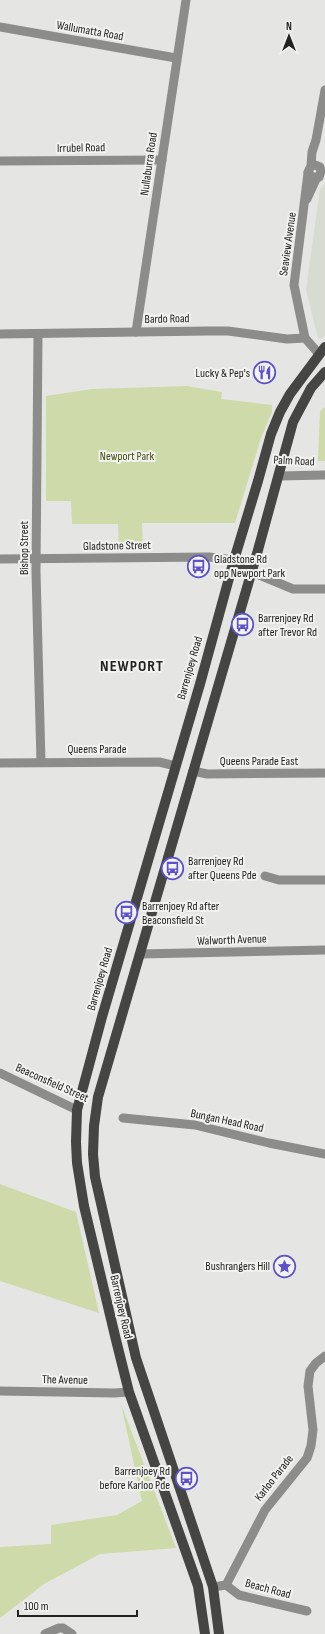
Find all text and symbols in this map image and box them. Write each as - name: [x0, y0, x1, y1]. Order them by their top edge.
- north arrow: [269, 16, 309, 56]
- street label: Wallumatta Road: [55, 18, 125, 44]
- text: N: [286, 20, 292, 33]
- street label: Nullaburra Road: [137, 132, 161, 196]
- street label: Irrubel Road: [57, 140, 105, 156]
- street label: Seaview Avenue: [276, 211, 300, 277]
- street label: Bardo Road: [144, 311, 190, 327]
- restaurant icon: Lucky & Pep's: [252, 360, 278, 386]
- place label: Lucky & Pep's: [196, 366, 250, 381]
- park label: Newport Park: [100, 449, 155, 464]
- street label: Palm Road: [273, 452, 315, 470]
- street label: Bishop Street: [17, 521, 32, 575]
- street label: Gladstone Street: [83, 538, 151, 554]
- place label: Gladstone Rd opp Newport Park: [214, 552, 286, 581]
- bus stop icon: Gladstone Rd opp Newport Park: [186, 553, 212, 579]
- place label: Barrenjoey Rd after Trevor Rd: [258, 611, 317, 640]
- bus stop icon: Barrenjoey Rd after Trevor Rd: [229, 612, 255, 638]
- street label: Barrenjoey Road: [174, 635, 206, 701]
- district label: NEWPORT: [100, 657, 164, 676]
- street label: Queens Parade: [67, 742, 127, 757]
- street label: Queens Parade East: [220, 754, 299, 769]
- place label: Barrenjoey Rd after Queens Pde: [188, 854, 257, 883]
- bus stop icon: Barrenjoey Rd after Queens Pde: [159, 855, 185, 881]
- place label: Barrenjoey Rd after Beaconsfield St: [142, 899, 220, 928]
- bus stop icon: Barrenjoey Rd after Beaconsfield St: [113, 900, 139, 926]
- street label: Walworth Avenue: [197, 931, 267, 949]
- street label: Barrenjoey Road: [84, 946, 116, 1012]
- street label: Beaconsfield Street: [13, 1060, 91, 1106]
- street label: Bungan Head Road: [189, 1106, 265, 1136]
- place icon: Bushrangers Hill: [272, 1253, 298, 1279]
- place label: Bushrangers Hill: [205, 1259, 270, 1274]
- street label: Barrenjoey Road: [106, 1274, 136, 1340]
- street label: The Avenue: [42, 1372, 88, 1388]
- street label: Karloo Parade: [251, 1452, 297, 1504]
- place label: Barrenjoey Rd before Karloo Pde: [100, 1464, 170, 1493]
- bus stop icon: Barrenjoey Rd before Karloo Pde: [173, 1465, 199, 1491]
- street label: Beach Road: [244, 1576, 292, 1602]
- scale bar: [18, 1592, 137, 1618]
- text: 100 m: [24, 1599, 49, 1614]

